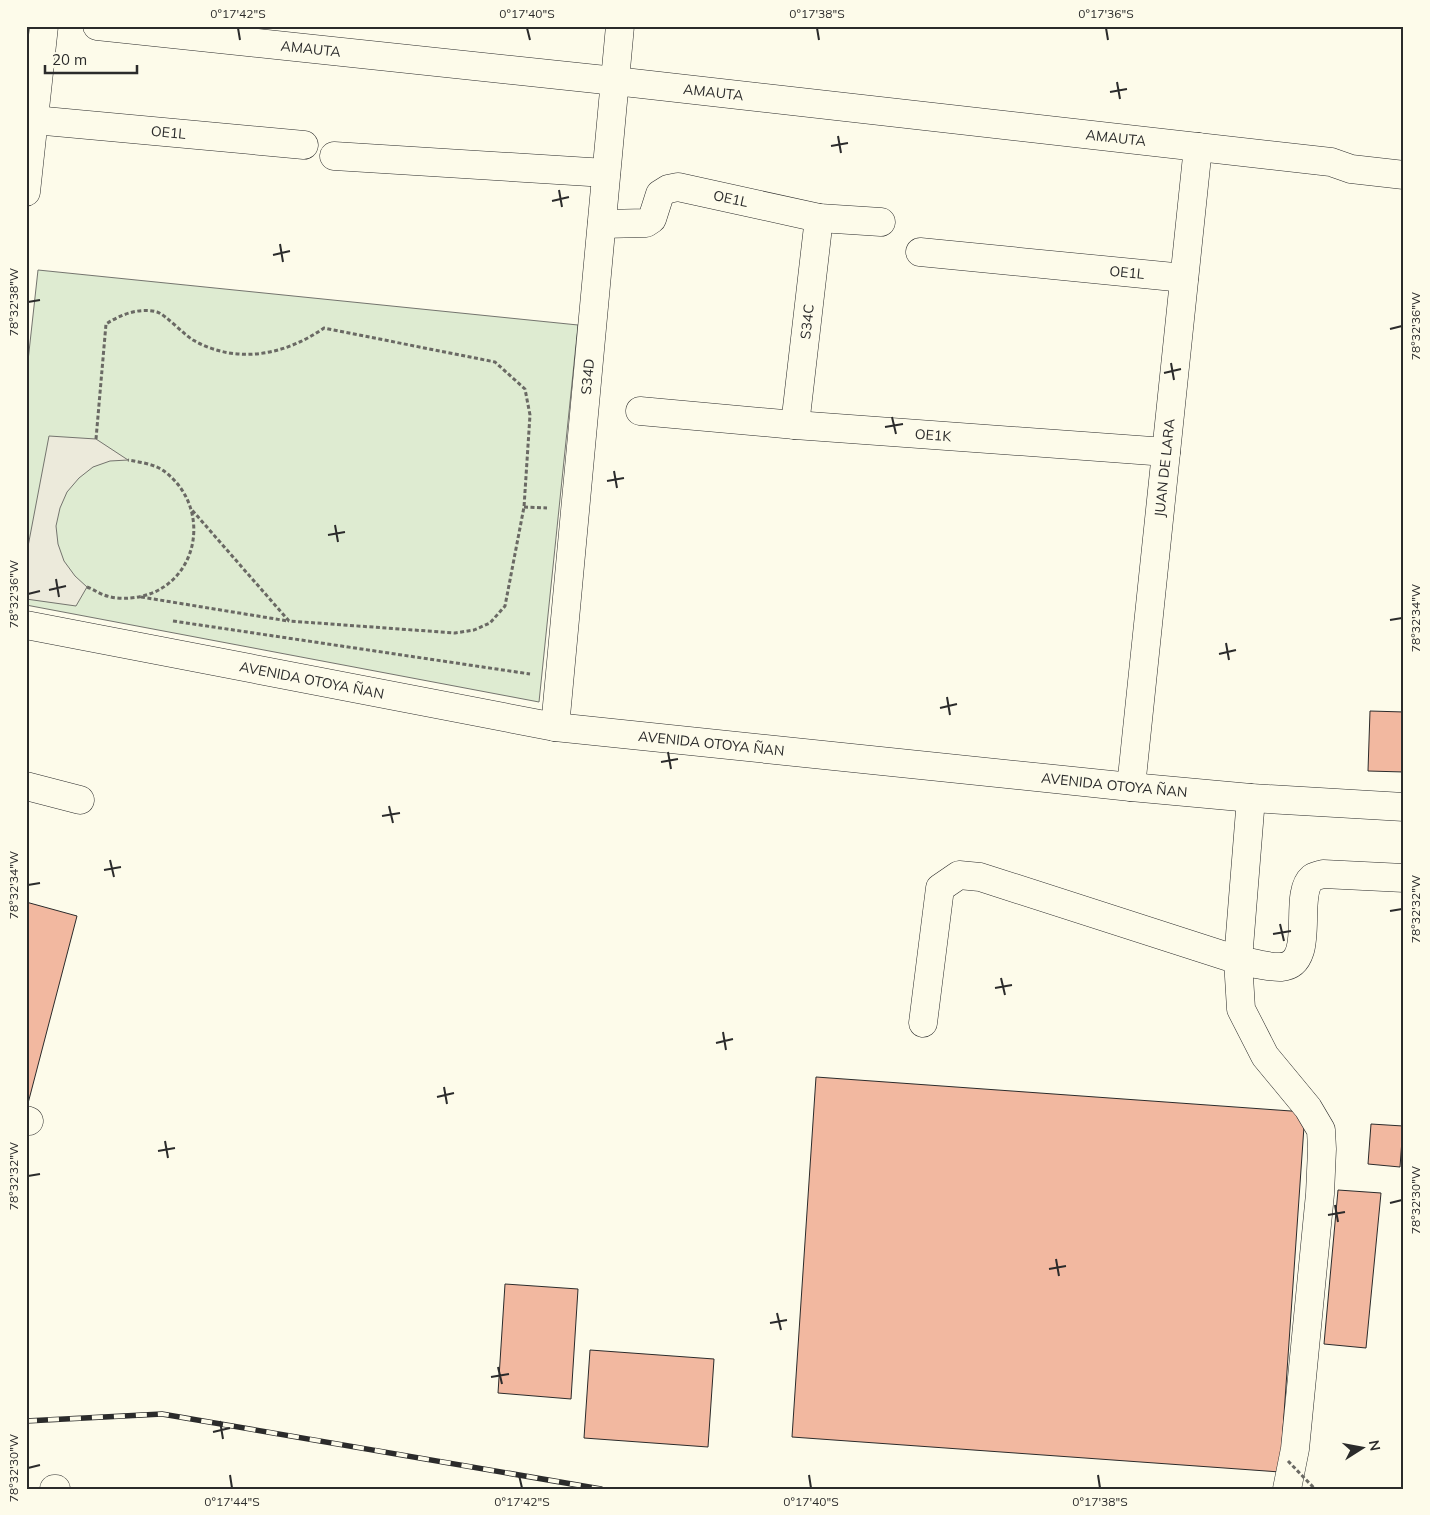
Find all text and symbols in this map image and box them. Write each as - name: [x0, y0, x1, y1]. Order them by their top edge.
- text: 0°17'42"S: [210, 6, 266, 21]
- text: 0°17'40"S: [499, 6, 555, 21]
- text: 0°17'38"S: [789, 6, 845, 21]
- text: 0°17'36"S: [1078, 6, 1134, 21]
- street label: AMAUTA: [280, 37, 343, 61]
- scale bar: [45, 42, 138, 74]
- text: 20 m: [52, 50, 87, 69]
- street label: AMAUTA: [682, 80, 745, 105]
- street label: OE1L: [150, 122, 187, 143]
- street label: AMAUTA: [1085, 125, 1148, 150]
- street label: OE1L: [712, 186, 750, 211]
- street label: OE1L: [1109, 262, 1146, 283]
- text: 78°32'38"W: [6, 268, 21, 336]
- text: 78°32'36"W: [1408, 292, 1423, 360]
- street label: S34C: [796, 303, 818, 340]
- street label: S34D: [577, 358, 598, 395]
- street label: JUAN DE LARA: [1150, 417, 1179, 518]
- street label: OE1K: [914, 425, 953, 445]
- text: 78°32'36"W: [6, 560, 21, 628]
- text: 78°32'34"W: [1408, 584, 1423, 652]
- street label: AVENIDA OTOYA ÑAN: [238, 657, 386, 703]
- street label: AVENIDA OTOYA ÑAN: [637, 727, 785, 760]
- street label: AVENIDA OTOYA ÑAN: [1040, 769, 1188, 801]
- text: 78°32'34"W: [6, 851, 21, 919]
- text: 78°32'32"W: [1408, 875, 1423, 943]
- text: 78°32'32"W: [6, 1142, 21, 1210]
- text: 78°32'30"W: [1408, 1166, 1423, 1234]
- north arrow: [1338, 1422, 1388, 1472]
- text: 78°32'30"W: [6, 1434, 21, 1502]
- text: N: [1365, 1439, 1385, 1452]
- text: 0°17'44"S: [204, 1494, 260, 1509]
- text: 0°17'42"S: [494, 1494, 550, 1509]
- text: 0°17'40"S: [783, 1494, 839, 1509]
- text: 0°17'38"S: [1072, 1494, 1128, 1509]

